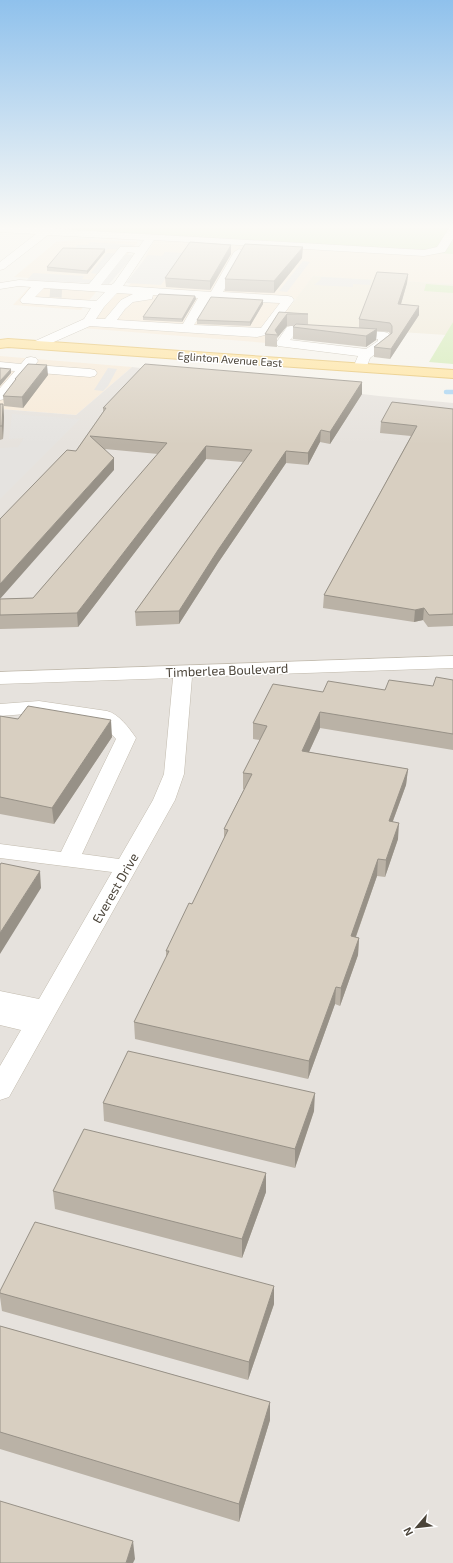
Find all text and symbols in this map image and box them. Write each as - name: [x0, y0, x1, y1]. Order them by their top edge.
- street label: Eglinton Avenue East: [177, 349, 283, 369]
- street label: Timberlea Boulevard: [165, 660, 289, 680]
- street label: Everest Drive: [88, 850, 142, 926]
- north arrow: [397, 1507, 437, 1547]
- text: N: [400, 1525, 415, 1538]

